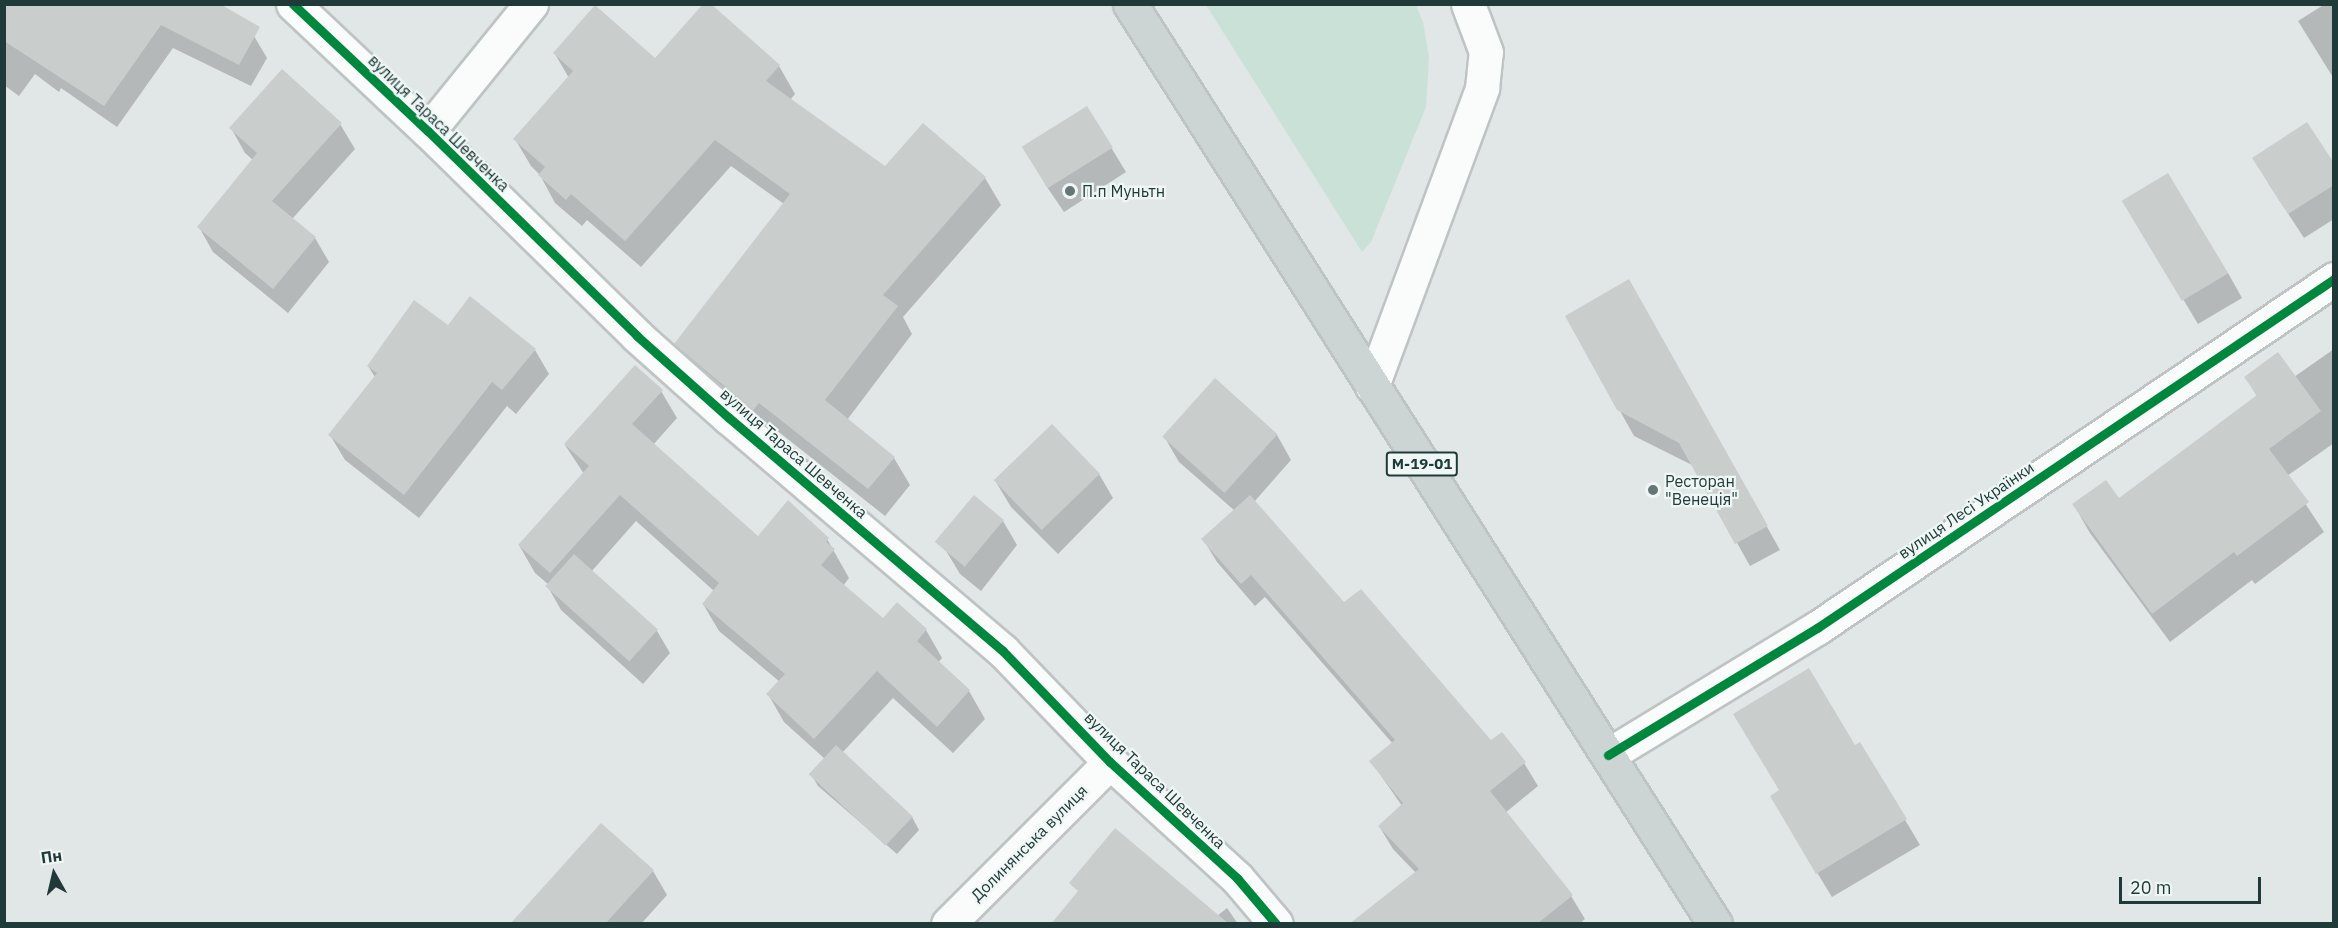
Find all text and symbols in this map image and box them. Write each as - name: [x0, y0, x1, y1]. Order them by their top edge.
- street label: вулиця Тараса Шевченка: [365, 51, 513, 195]
- place label: П.п Муньтн: [1082, 181, 1165, 201]
- marker: П.п Муньтн: [1063, 184, 1077, 198]
- street label: вулиця Тараса Шевченка: [717, 384, 871, 522]
- road number: М-19-01: [1384, 452, 1460, 476]
- street label: вулиця Лесі Українки: [1894, 457, 2038, 563]
- place label: Ресторан "Венеція": [1665, 471, 1738, 509]
- marker: Ресторан "Венеція": [1646, 483, 1660, 497]
- street label: вулиця Тараса Шевченка: [1081, 708, 1229, 852]
- street label: Долинянська вулиця: [967, 781, 1091, 905]
- north arrow: [24, 844, 84, 904]
- text: Пн: [40, 845, 63, 868]
- scale bar: [2122, 865, 2264, 903]
- text: 20 m: [2130, 876, 2172, 899]

